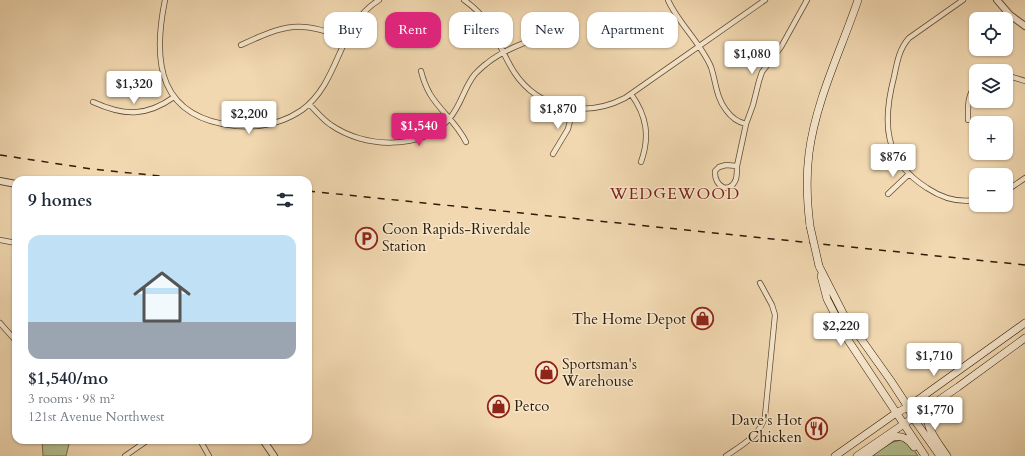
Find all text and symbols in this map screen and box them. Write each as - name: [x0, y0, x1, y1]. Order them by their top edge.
- chip: Buy: [324, 12, 377, 48]
- chip: Rent: [385, 12, 441, 48]
- chip: Filters: [449, 12, 513, 48]
- chip: New: [521, 12, 579, 48]
- chip: Apartment: [587, 12, 678, 48]
- map controls: [969, 12, 1013, 212]
- button: locate: [969, 12, 1013, 56]
- pin: $1,080: [719, 41, 785, 75]
- text: $1,080: [733, 45, 771, 63]
- button: layers: [969, 64, 1013, 108]
- pin: $1,320: [101, 71, 167, 105]
- text: $1,320: [115, 75, 153, 93]
- pin: $1,870: [525, 96, 591, 130]
- text: $1,870: [539, 100, 577, 118]
- pin: $2,200: [216, 101, 282, 135]
- text: $2,200: [230, 105, 268, 123]
- pin: $1,540: [386, 113, 452, 147]
- button: +: [969, 116, 1013, 160]
- text: $1,540: [400, 117, 438, 135]
- pin: $876: [869, 144, 917, 178]
- text: $876: [880, 148, 906, 166]
- button: −: [969, 168, 1013, 212]
- district label: WEDGEWOOD: [609, 183, 740, 205]
- text: 9 homes: [28, 189, 92, 212]
- icon: filters: [274, 189, 296, 211]
- place label: Coon Rapids-Riverdale Station: [382, 219, 531, 256]
- parking icon: Coon Rapids-Riverdale Station: [354, 225, 380, 251]
- icon: home: [126, 261, 198, 333]
- shop icon: The Home Depot: [689, 306, 715, 332]
- place label: The Home Depot: [572, 309, 686, 329]
- pin: $2,220: [808, 313, 874, 347]
- text: $2,220: [822, 317, 860, 335]
- pin: $1,710: [901, 343, 967, 377]
- text: $1,710: [915, 347, 953, 365]
- place label: Sportsman's Warehouse: [561, 354, 637, 391]
- shop icon: Sportsman's Warehouse: [533, 360, 559, 386]
- text: $1,540/mo: [28, 367, 108, 390]
- text: 3 rooms · 98 m²: [28, 390, 115, 408]
- shop icon: Petco: [485, 393, 511, 419]
- place label: Petco: [514, 396, 549, 416]
- pin: $1,770: [902, 397, 968, 431]
- text: $1,770: [916, 401, 954, 419]
- text: 121st Avenue Northwest: [28, 408, 164, 426]
- place label: Dave's Hot Chicken: [731, 410, 802, 447]
- restaurant icon: Dave's Hot Chicken: [804, 416, 830, 442]

